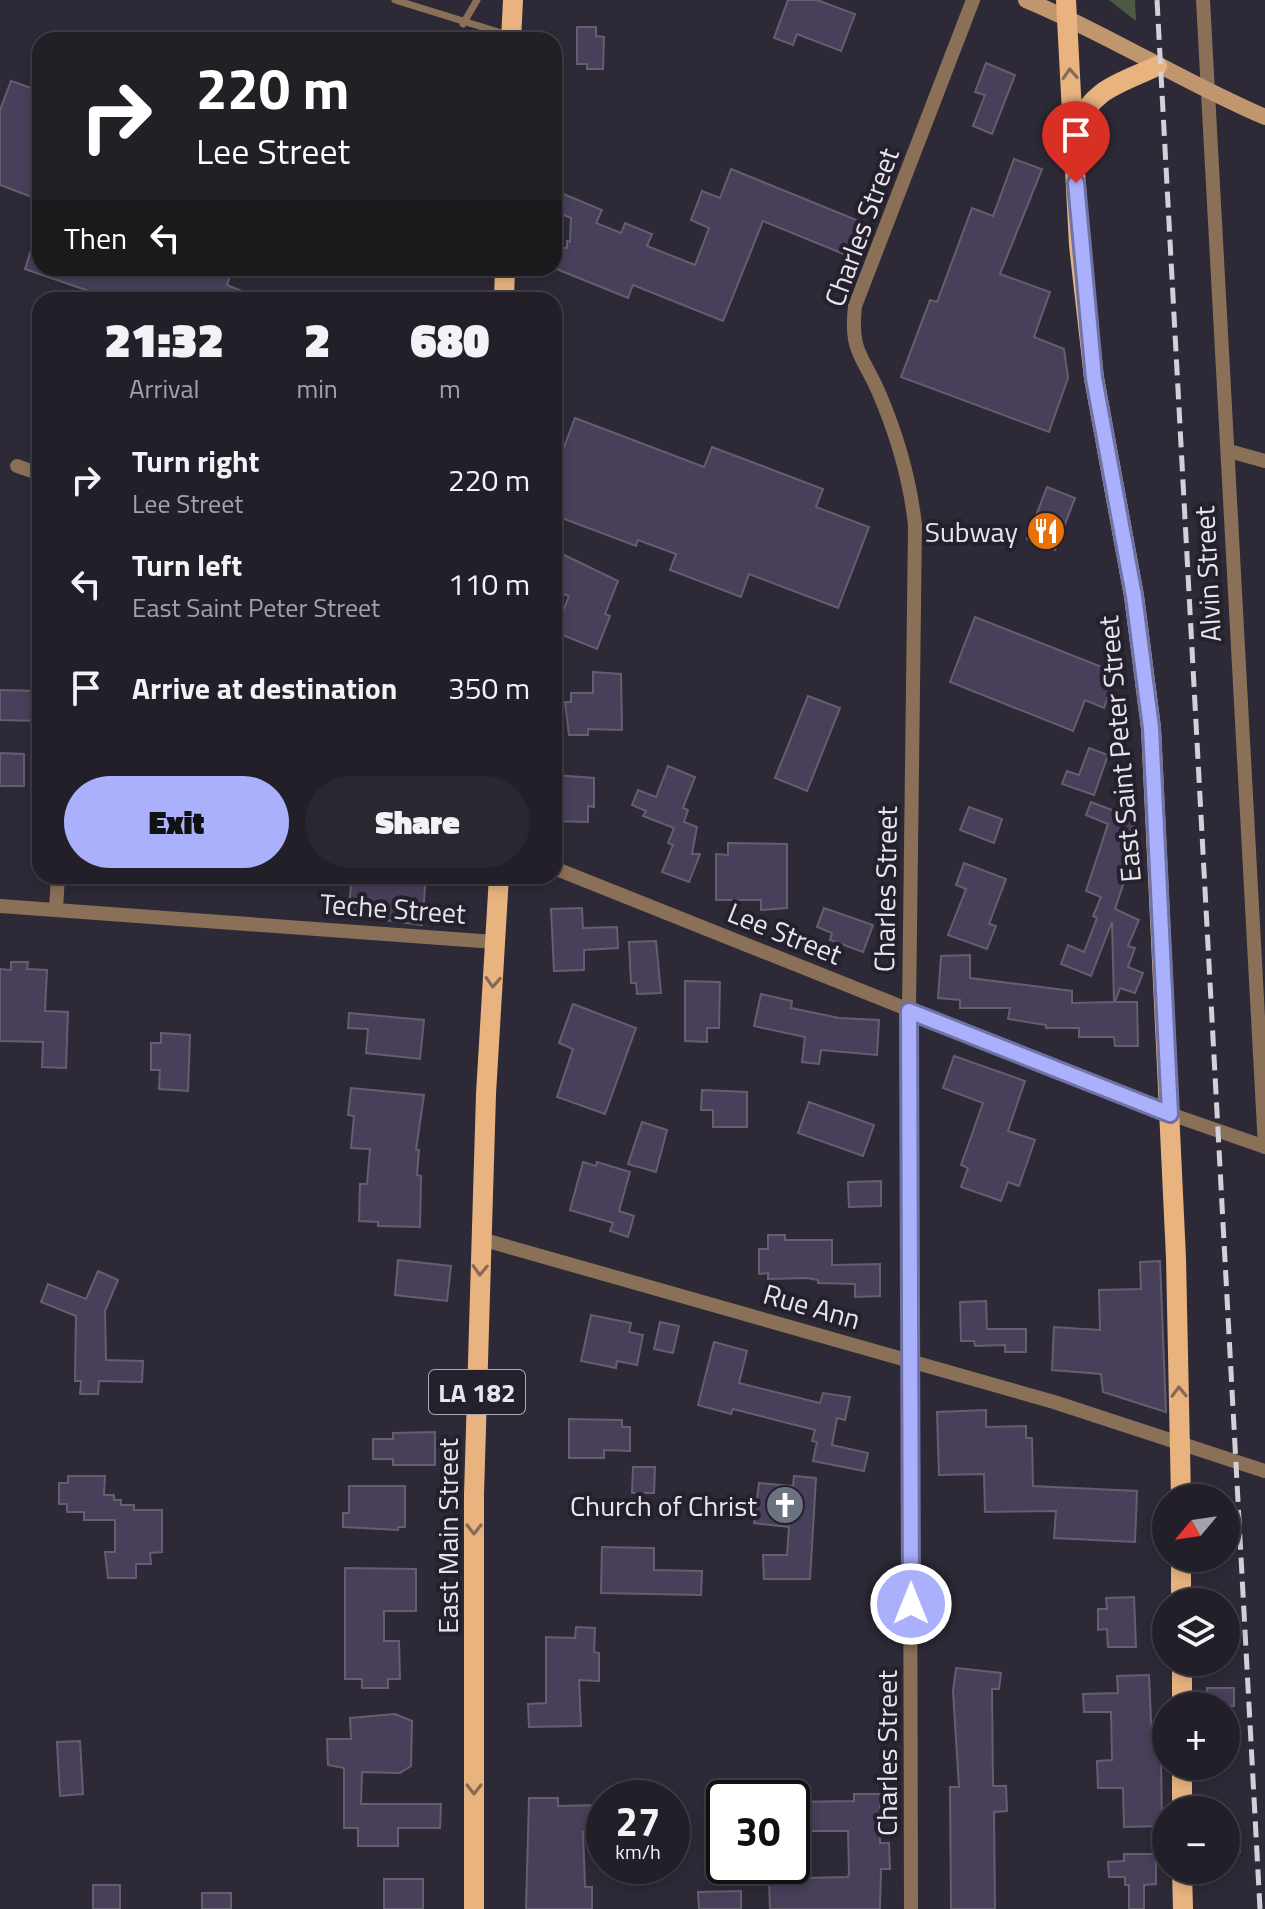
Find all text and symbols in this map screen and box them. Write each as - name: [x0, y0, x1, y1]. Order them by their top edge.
- text: 220 m: [196, 46, 349, 131]
- icon: right: [64, 64, 168, 168]
- one-way arrow: [1062, 68, 1079, 80]
- pin: [1042, 101, 1110, 183]
- icon: arrive: [1054, 113, 1098, 157]
- text: Lee Street: [196, 123, 350, 178]
- street label: Charles Street: [812, 142, 910, 312]
- text: Then: [64, 215, 127, 261]
- icon: left: [143, 216, 187, 260]
- text: 21:32: [104, 303, 224, 376]
- text: 2: [304, 303, 330, 376]
- text: 680: [410, 303, 490, 376]
- text: Arrival: [129, 369, 199, 408]
- text: min: [296, 369, 338, 408]
- text: m: [439, 369, 461, 408]
- text: Turn right: [132, 438, 260, 484]
- text: 220 m: [448, 457, 530, 503]
- icon: right: [64, 458, 108, 502]
- text: Lee Street: [132, 484, 243, 523]
- street label: Alvin Street: [1182, 505, 1232, 643]
- place label: Subway: [925, 510, 1018, 553]
- restaurant icon: Subway: [1025, 510, 1067, 552]
- text: Turn left: [132, 542, 242, 588]
- text: 110 m: [448, 561, 530, 607]
- icon: left: [64, 562, 108, 606]
- text: East Saint Peter Street: [132, 588, 380, 627]
- street label: East Saint Peter Street: [1086, 614, 1152, 884]
- text: Arrive at destination: [132, 665, 397, 711]
- text: 350 m: [448, 665, 530, 711]
- icon: arrive: [64, 666, 108, 710]
- button: Exit: [64, 776, 289, 868]
- button: Share: [305, 776, 530, 868]
- street label: Charles Street: [862, 805, 908, 972]
- street label: Teche Street: [319, 881, 468, 935]
- street label: Lee Street: [721, 891, 849, 975]
- one-way arrow: [485, 976, 502, 989]
- one-way arrow: [472, 1264, 489, 1277]
- street label: Rue Ann: [758, 1272, 866, 1340]
- road number: LA 182: [429, 1370, 525, 1414]
- one-way arrow: [1171, 1385, 1188, 1398]
- street label: East Main Street: [426, 1438, 469, 1634]
- place label: Church of Christ: [570, 1484, 757, 1527]
- church icon: Church of Christ: [764, 1484, 806, 1526]
- north arrow: [1152, 1484, 1240, 1572]
- map controls: [1152, 1484, 1240, 1884]
- one-way arrow: [465, 1523, 483, 1536]
- position arrow: [869, 1562, 953, 1646]
- button: layers: [1152, 1588, 1240, 1676]
- street label: Charles Street: [865, 1670, 908, 1836]
- button: +: [1152, 1692, 1240, 1780]
- speed limit sign: 30: [706, 1780, 810, 1884]
- one-way arrow: [465, 1783, 483, 1796]
- text: 27: [616, 1791, 660, 1852]
- button: −: [1152, 1796, 1240, 1884]
- text: km/h: [615, 1836, 661, 1867]

